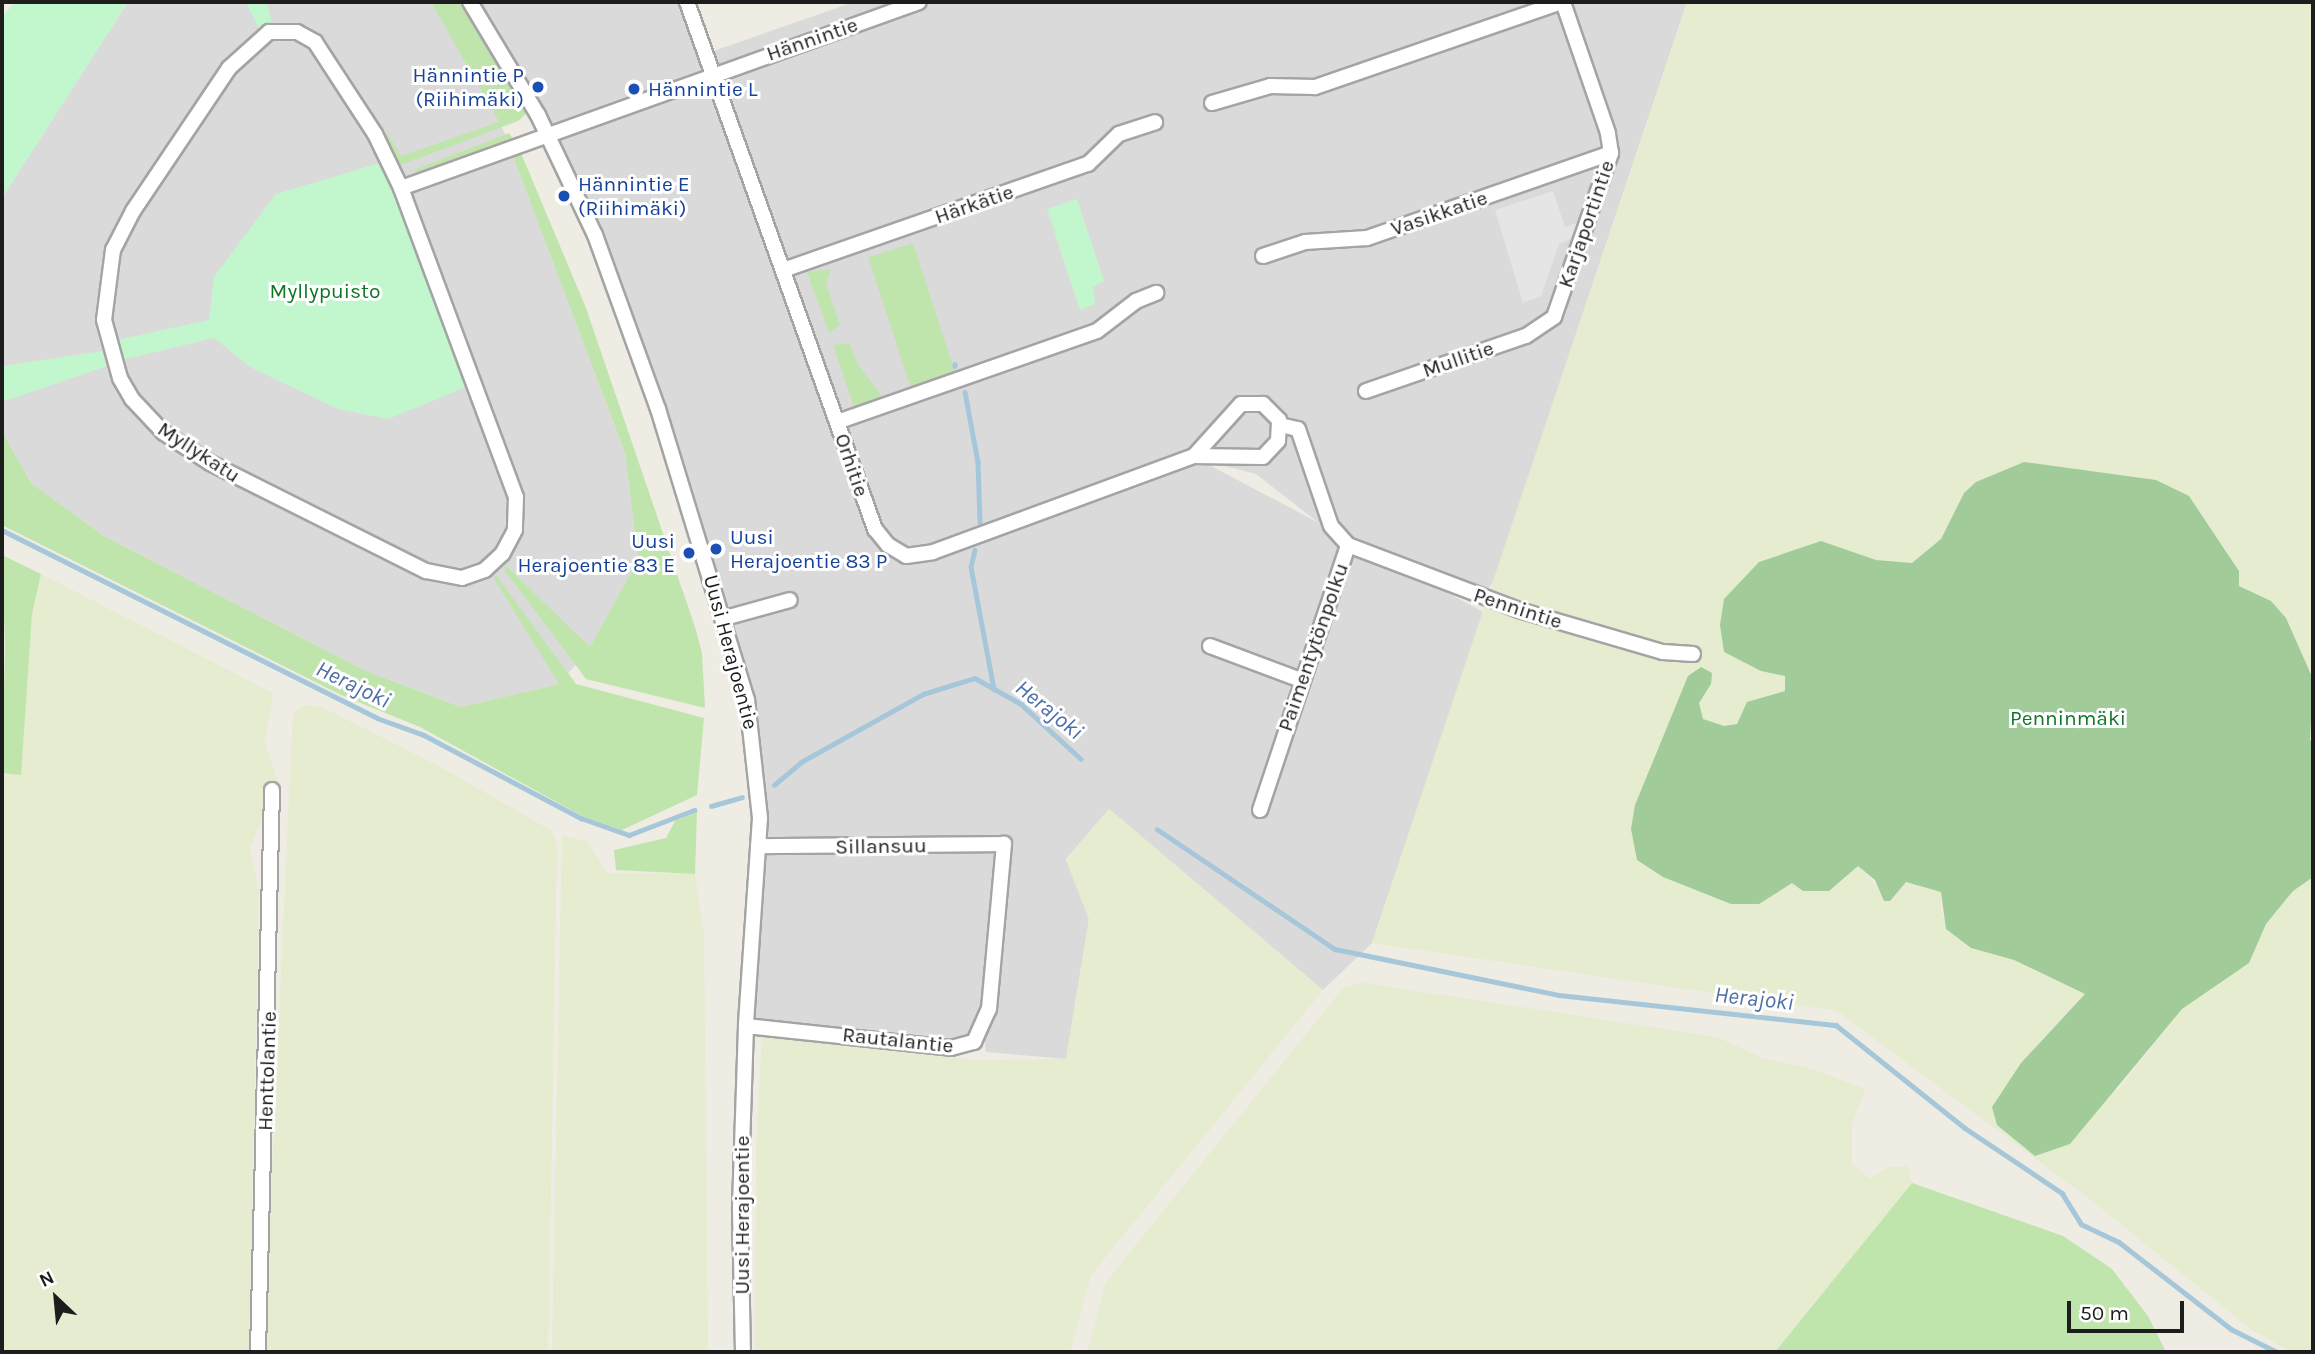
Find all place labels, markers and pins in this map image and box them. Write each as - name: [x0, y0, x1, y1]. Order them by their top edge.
- place label: Hännintie P (Riihimäki): [413, 62, 524, 112]
- place label: Hännintie L: [648, 76, 758, 102]
- marker: Hännintie P (Riihimäki): [530, 79, 546, 95]
- marker: Hännintie L: [626, 81, 642, 97]
- place label: Hännintie E (Riihimäki): [578, 171, 690, 221]
- marker: Hännintie E (Riihimäki): [556, 188, 572, 204]
- place label: Uusi Herajoentie 83 P: [730, 524, 887, 574]
- place label: Uusi Herajoentie 83 E: [517, 528, 675, 578]
- marker: Uusi Herajoentie 83 P: [708, 541, 724, 557]
- marker: Uusi Herajoentie 83 E: [681, 545, 697, 561]

